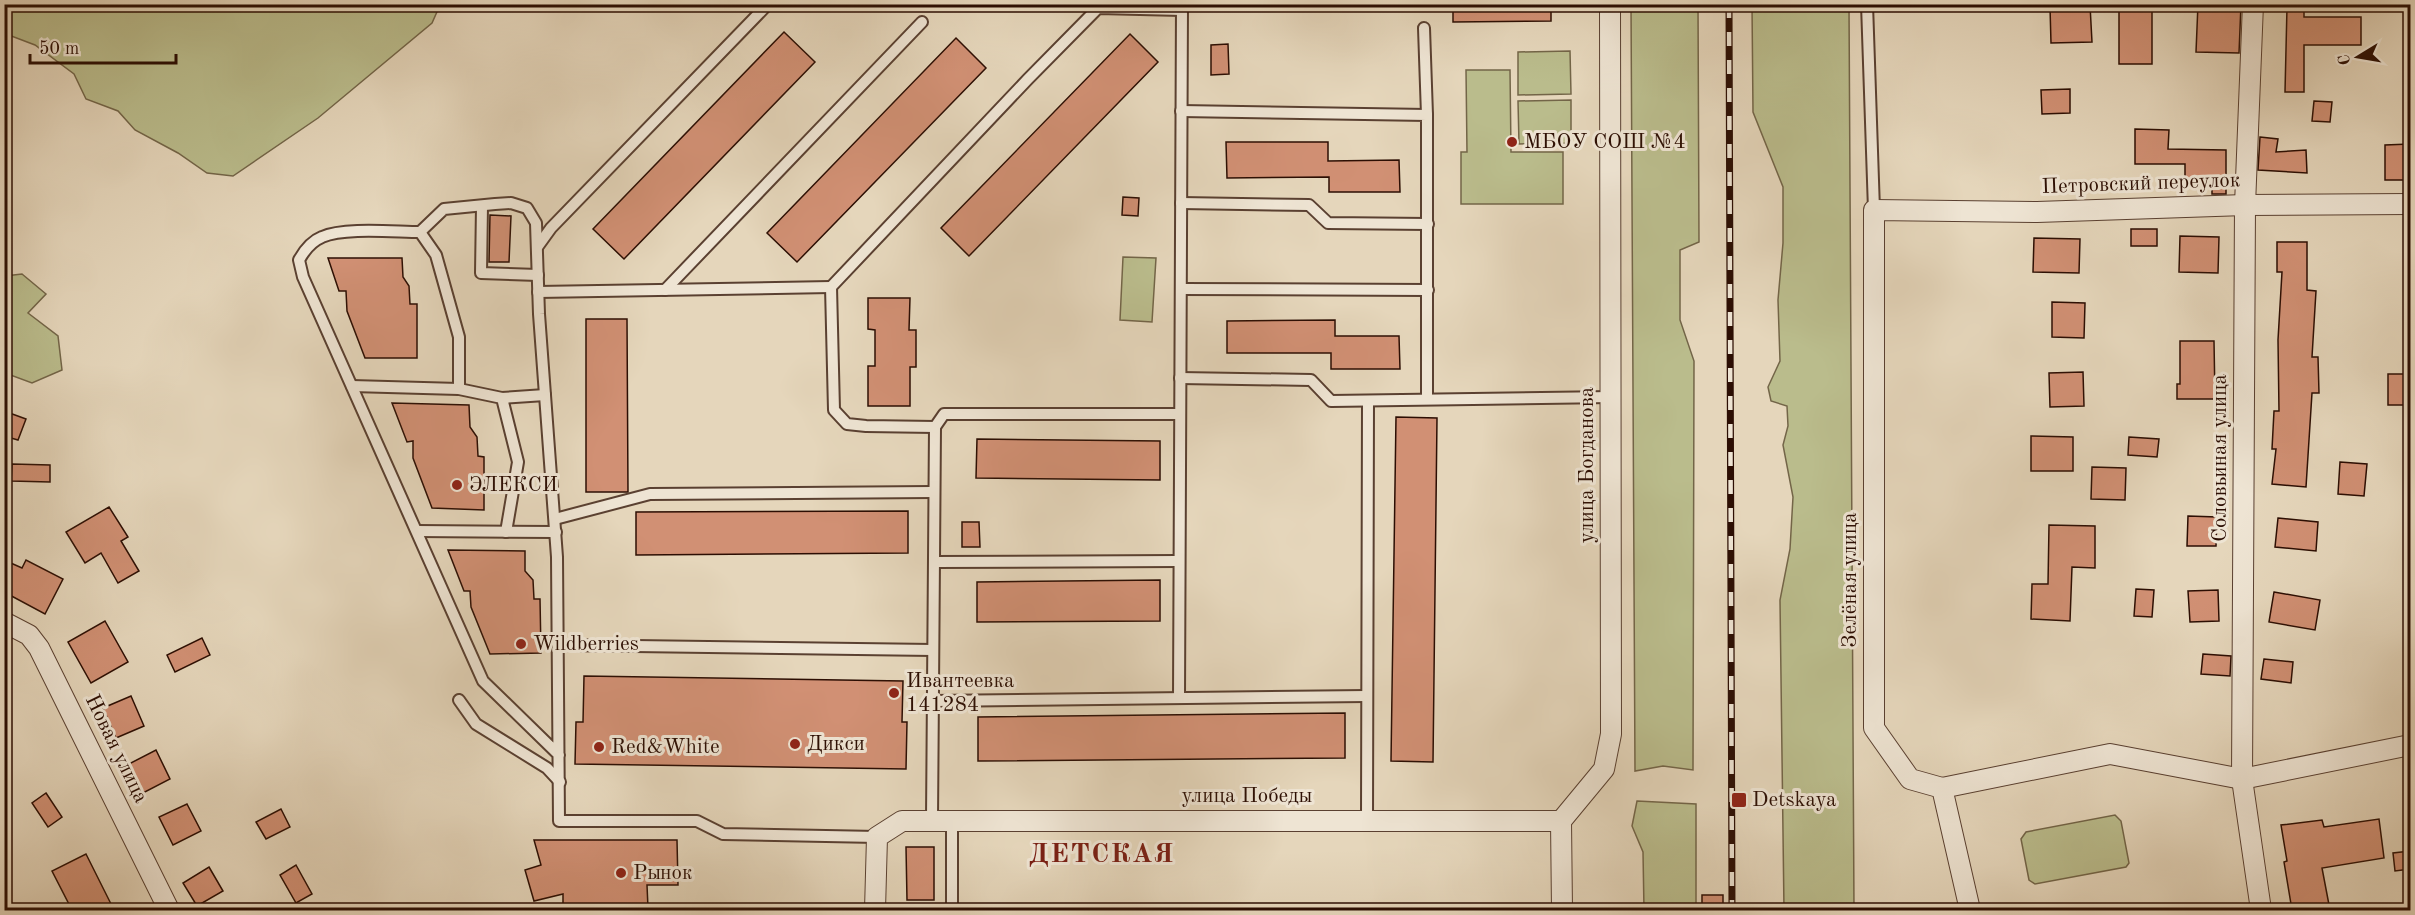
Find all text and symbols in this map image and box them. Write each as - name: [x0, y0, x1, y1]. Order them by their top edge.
- scale bar: [30, 27, 176, 65]
- north arrow: [2328, 27, 2388, 87]
- text: 50 m: [39, 40, 79, 58]
- text: С: [2336, 53, 2354, 66]
- place label: МБОУ СОШ №4: [1524, 132, 1686, 153]
- marker: МБОУ СОШ №4: [1505, 135, 1519, 149]
- street label: Петровский переулок: [2041, 170, 2241, 198]
- street label: Соловьиная улица: [2210, 374, 2231, 542]
- street label: улица Богданова: [1577, 387, 1598, 543]
- place label: ЭЛЕКСИ: [469, 475, 558, 496]
- marker: ЭЛЕКСИ: [450, 478, 464, 492]
- street label: Зелёная улица: [1840, 512, 1861, 648]
- place label: Wildberries: [533, 634, 639, 655]
- marker: Wildberries: [514, 637, 528, 651]
- place label: Ивантеевка 141284: [906, 671, 1014, 716]
- marker: Ивантеевка 141284: [887, 686, 901, 700]
- street label: Новая улица: [81, 691, 151, 807]
- place label: Дикси: [807, 734, 865, 755]
- place label: Red&White: [611, 737, 720, 758]
- marker: Дикси: [788, 737, 802, 751]
- marker: Red&White: [592, 740, 606, 754]
- street label: улица Победы: [1182, 786, 1313, 807]
- place label: Detskaya: [1752, 790, 1836, 811]
- marker: Detskaya: [1730, 791, 1748, 809]
- district label: ДЕТСКАЯ: [1029, 841, 1175, 868]
- place label: Рынок: [633, 863, 693, 884]
- marker: Рынок: [614, 866, 628, 880]

